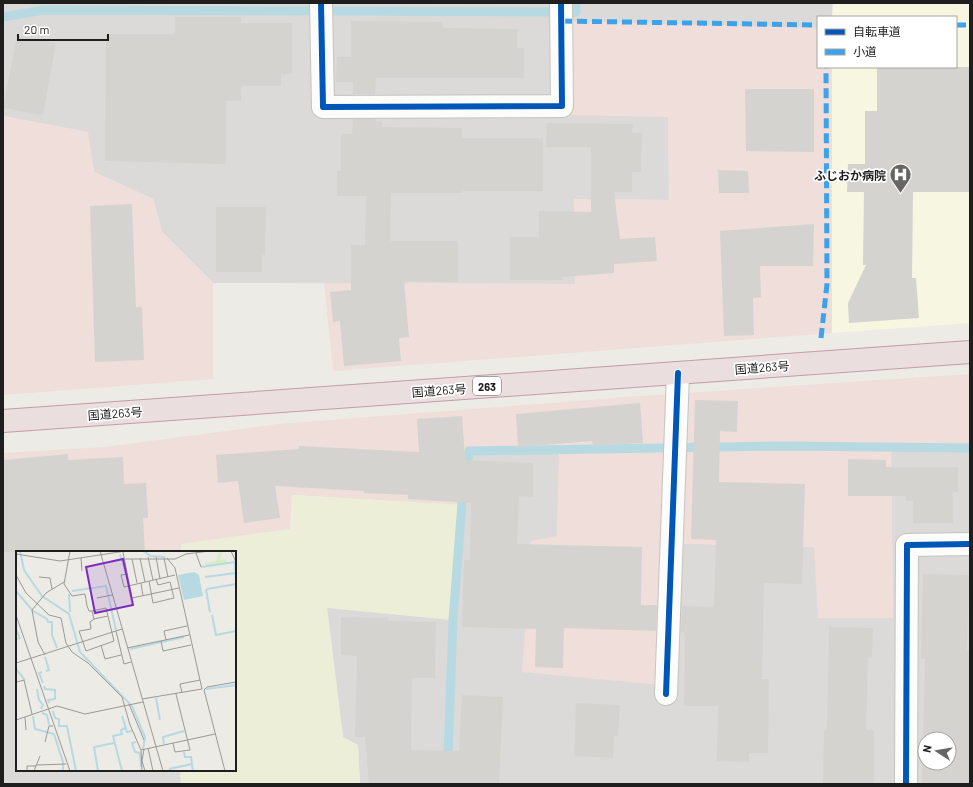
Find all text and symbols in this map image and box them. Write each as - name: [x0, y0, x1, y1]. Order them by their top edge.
- scale bar: [18, 16, 108, 42]
- legend: [817, 16, 957, 68]
- text: 20 m: [24, 22, 50, 36]
- text: 自転車道: [853, 24, 901, 38]
- text: 小道: [853, 44, 877, 58]
- hospital icon: ふじおか病院: [888, 162, 914, 195]
- place label: ふじおか病院: [814, 168, 886, 182]
- street label: 国道263号: [734, 358, 790, 376]
- road number: 263: [473, 377, 501, 395]
- street label: 国道263号: [411, 381, 467, 399]
- street label: 国道263号: [87, 404, 143, 422]
- inset map: [16, 551, 236, 771]
- north arrow: [917, 731, 957, 771]
- text: N: [920, 744, 934, 754]

